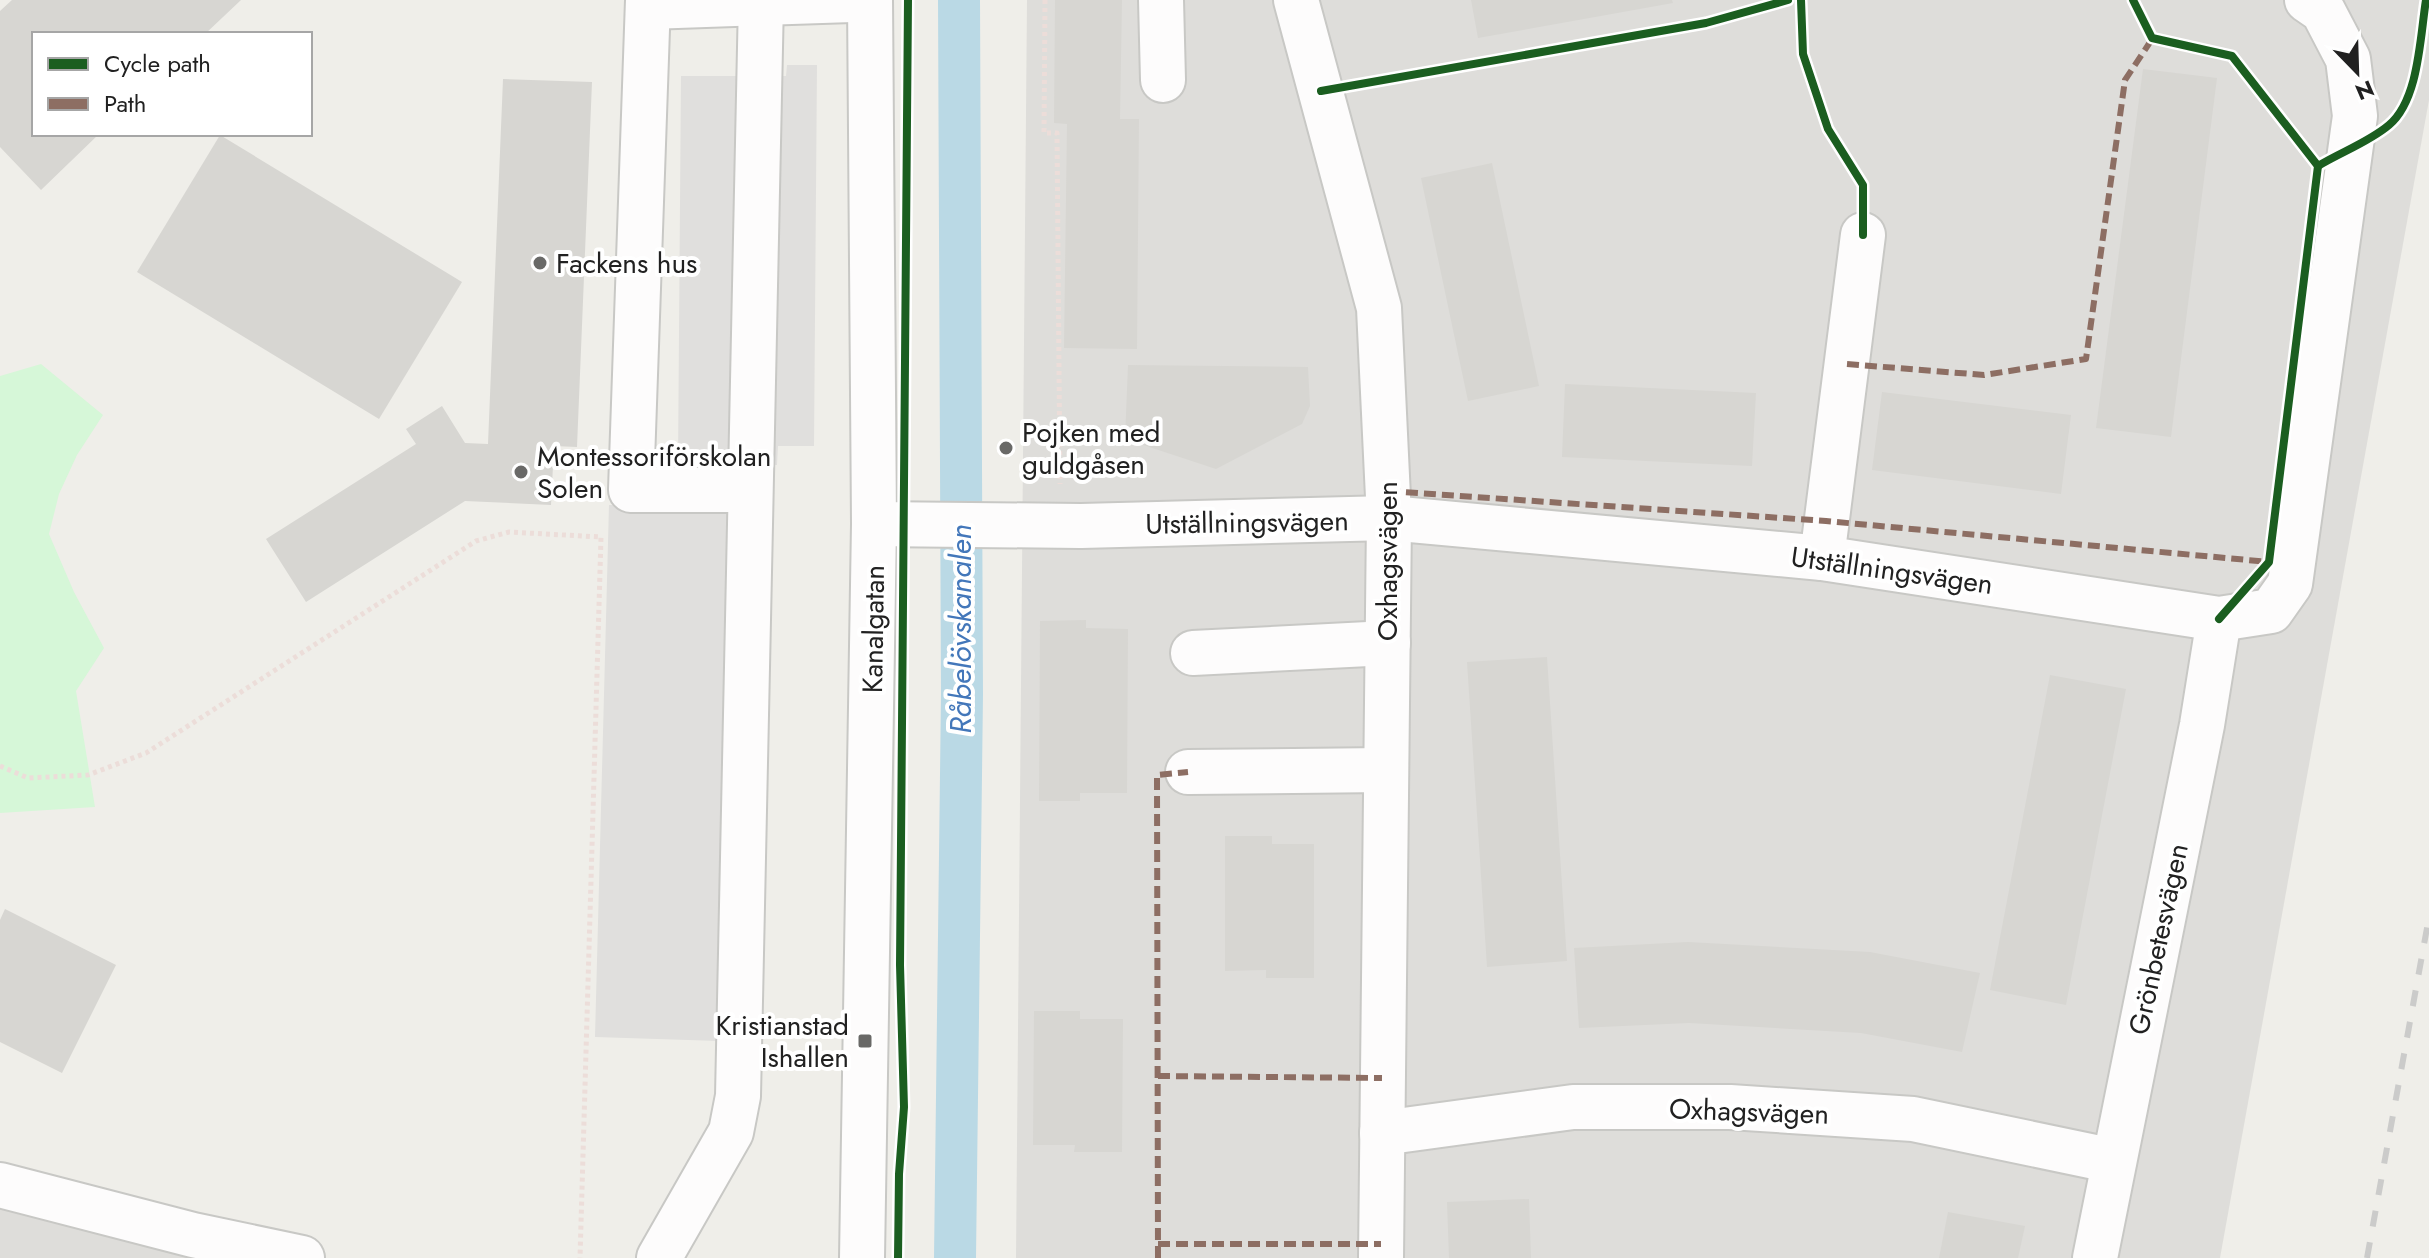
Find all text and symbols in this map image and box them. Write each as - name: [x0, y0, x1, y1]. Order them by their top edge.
- legend: [32, 32, 312, 136]
- north arrow: [2317, 32, 2397, 112]
- text: Cycle path: [104, 46, 211, 81]
- text: N: [2351, 72, 2379, 109]
- text: Path: [104, 86, 146, 121]
- place label: Fackens hus: [556, 243, 697, 284]
- marker: Fackens hus: [531, 254, 549, 272]
- place label: Pojken med guldgåsen: [1022, 412, 1160, 485]
- place label: Montessoriförskolan Solen: [537, 436, 772, 509]
- marker: Pojken med guldgåsen: [997, 439, 1015, 457]
- marker: Montessoriförskolan Solen: [512, 463, 530, 481]
- street label: Oxhagsvägen: [1367, 481, 1408, 641]
- street label: Utställningsvägen: [1145, 500, 1349, 545]
- water label: Råbelövskanalen: [939, 524, 982, 734]
- street label: Utställningsvägen: [1788, 536, 1996, 605]
- street label: Kanalgatan: [852, 565, 895, 693]
- street label: Grönbetesvägen: [2118, 840, 2199, 1039]
- place label: Kristianstad Ishallen: [715, 1005, 849, 1078]
- marker: Kristianstad Ishallen: [856, 1032, 874, 1050]
- street label: Oxhagsvägen: [1668, 1088, 1830, 1135]

